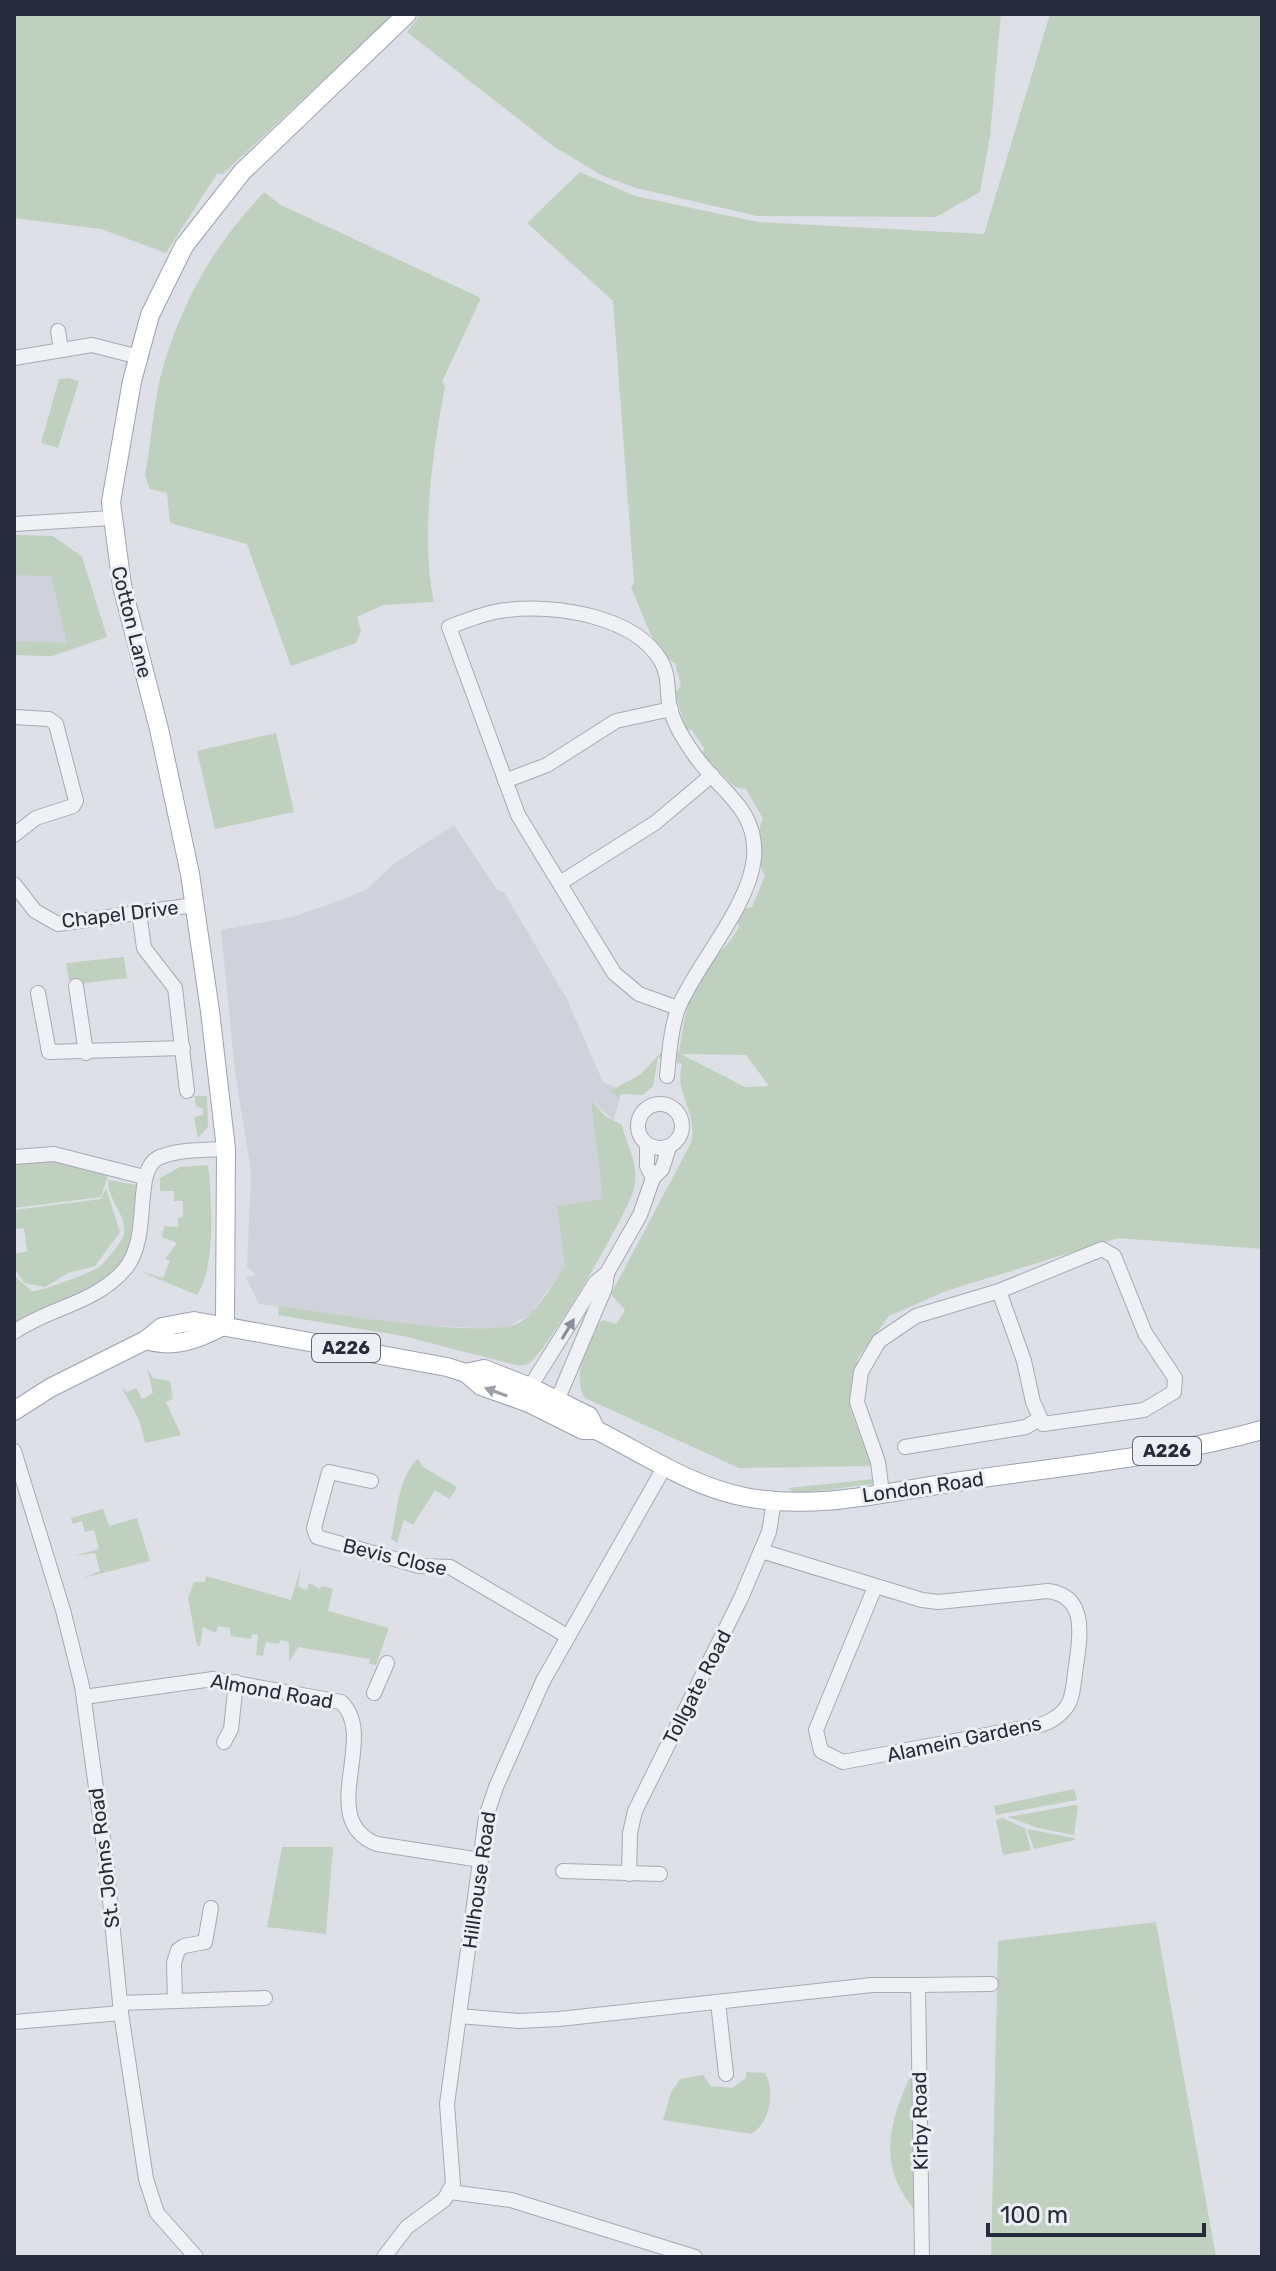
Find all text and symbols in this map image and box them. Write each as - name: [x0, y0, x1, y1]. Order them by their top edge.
- street label: Cotton Lane: [107, 564, 157, 680]
- street label: Chapel Drive: [60, 895, 180, 933]
- one-way arrow: [560, 1318, 574, 1340]
- road number: A226: [312, 1334, 380, 1362]
- one-way arrow: [484, 1385, 508, 1398]
- road number: A226: [1133, 1437, 1201, 1465]
- street label: London Road: [861, 1467, 985, 1507]
- street label: Bevis Close: [341, 1533, 449, 1581]
- street label: Tollgate Road: [658, 1626, 736, 1748]
- street label: Almond Road: [209, 1668, 335, 1714]
- street label: Alamein Gardens: [884, 1711, 1044, 1767]
- street label: St. Johns Road: [83, 1786, 125, 1930]
- street label: Hillhouse Road: [457, 1810, 501, 1950]
- street label: Kirby Road: [907, 2071, 933, 2171]
- scale bar: [988, 2187, 1204, 2237]
- text: 100 m: [1000, 2201, 1068, 2229]

